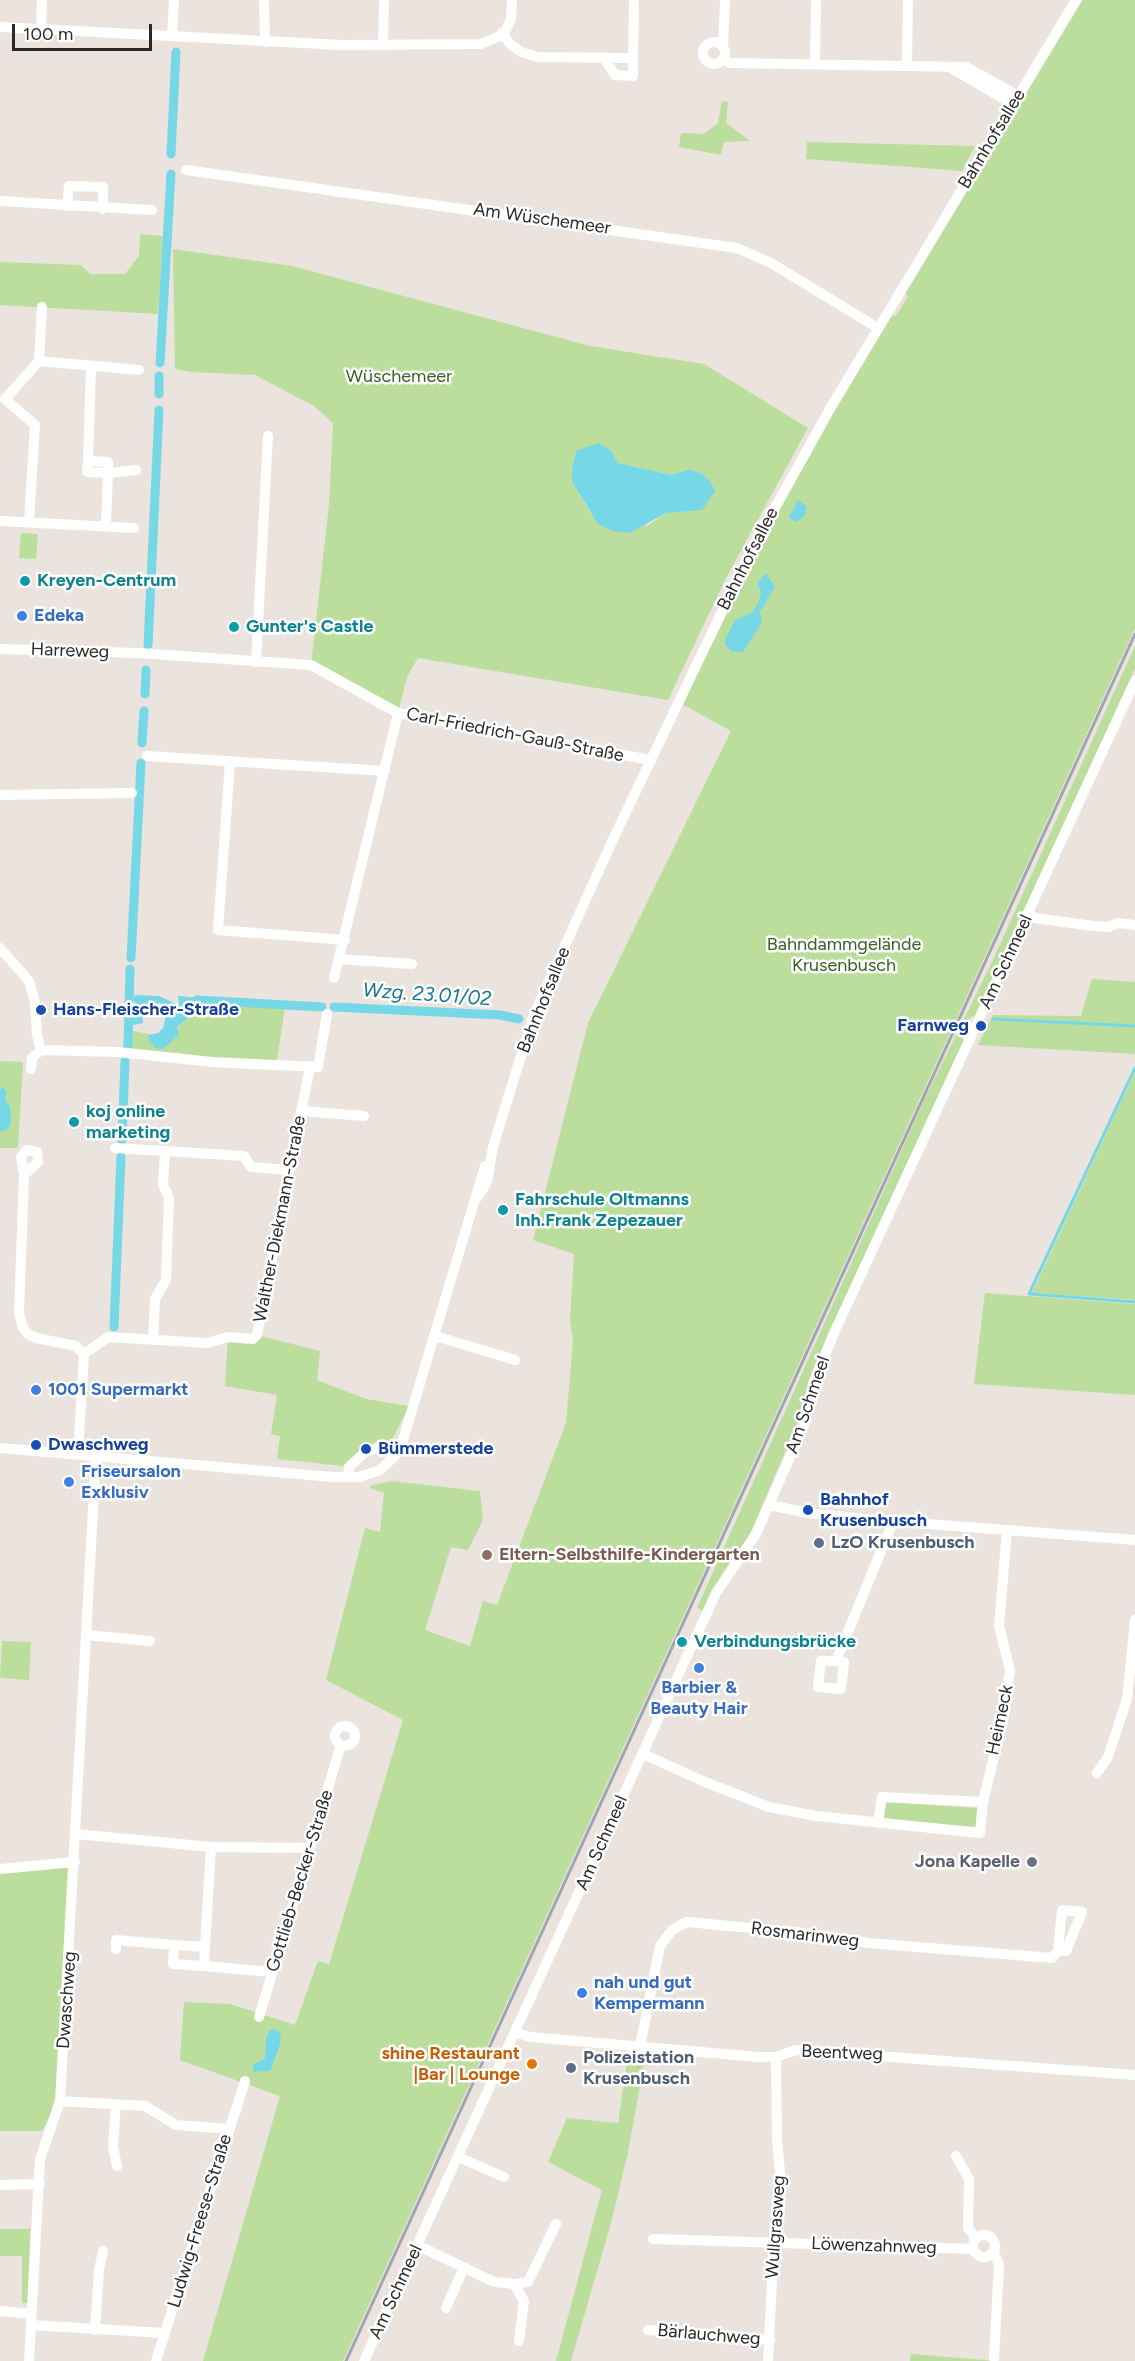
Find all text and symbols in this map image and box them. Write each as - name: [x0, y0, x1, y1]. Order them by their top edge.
- scale bar: [15, 12, 154, 50]
- text: 100 m: [23, 23, 73, 45]
- street label: Bahnhofsallee: [954, 85, 1030, 193]
- street label: Am Wüschemeer: [472, 199, 612, 239]
- park label: Wüschemeer: [346, 366, 452, 388]
- street label: Bahnhofsallee: [713, 504, 783, 614]
- place label: Kreyen-Centrum: [37, 570, 176, 592]
- marker: Kreyen-Centrum: [18, 574, 32, 588]
- place label: Edeka: [34, 605, 84, 627]
- marker: Edeka: [15, 609, 29, 623]
- place label: Gunter's Castle: [246, 616, 373, 638]
- marker: Gunter's Castle: [227, 620, 241, 634]
- street label: Harreweg: [30, 639, 110, 663]
- street label: Carl-Friedrich-Gauß-Straße: [404, 703, 626, 767]
- street label: Am Schmeel: [975, 911, 1037, 1013]
- park label: Bahndammgelände Krusenbusch: [767, 934, 921, 976]
- street label: Bahnhofsallee: [513, 944, 575, 1056]
- water label: Wzg. 23.01/02: [362, 979, 492, 1011]
- place label: Hans-Fleischer-Straße: [53, 999, 239, 1021]
- marker: Hans-Fleischer-Straße: [34, 1003, 48, 1017]
- place label: Farnweg: [897, 1015, 969, 1037]
- marker: Farnweg: [974, 1019, 988, 1033]
- place label: koj online marketing: [86, 1101, 170, 1144]
- street label: Walther-Diekmann-Straße: [249, 1114, 311, 1324]
- marker: koj online marketing: [67, 1115, 81, 1129]
- place label: Fahrschule Oltmanns Inh.Frank Zepezauer: [515, 1189, 689, 1232]
- marker: Fahrschule Oltmanns Inh.Frank Zepezauer: [496, 1203, 510, 1217]
- street label: Am Schmeel: [781, 1353, 835, 1457]
- place label: 1001 Supermarkt: [48, 1379, 189, 1401]
- marker: 1001 Supermarkt: [29, 1383, 43, 1397]
- place label: Dwaschweg: [48, 1434, 149, 1456]
- marker: Dwaschweg: [29, 1438, 43, 1452]
- place label: Bümmerstede: [378, 1438, 494, 1460]
- marker: Bümmerstede: [359, 1442, 373, 1456]
- place label: Friseursalon Exklusiv: [81, 1461, 181, 1504]
- marker: Friseursalon Exklusiv: [62, 1475, 76, 1489]
- place label: Bahnhof Krusenbusch: [820, 1489, 927, 1532]
- marker: Bahnhof Krusenbusch: [801, 1503, 815, 1517]
- place label: LzO Krusenbusch: [831, 1532, 975, 1554]
- marker: LzO Krusenbusch: [812, 1536, 826, 1550]
- place label: Eltern-Selbsthilfe-Kindergarten: [499, 1544, 760, 1566]
- marker: Eltern-Selbsthilfe-Kindergarten: [480, 1548, 494, 1562]
- place label: Verbindungsbrücke: [694, 1631, 856, 1653]
- marker: Verbindungsbrücke: [675, 1635, 689, 1649]
- marker: Barbier & Beauty Hair: [692, 1661, 706, 1675]
- place label: Barbier & Beauty Hair: [650, 1677, 748, 1720]
- street label: Heimeck: [982, 1683, 1018, 1757]
- street label: Gottlieb-Becker-Straße: [262, 1787, 338, 1975]
- street label: Am Schmeel: [571, 1792, 633, 1894]
- place label: Jona Kapelle: [915, 1851, 1020, 1873]
- marker: Jona Kapelle: [1025, 1855, 1039, 1869]
- street label: Rosmarinweg: [750, 1918, 860, 1952]
- street label: Dwaschweg: [53, 1950, 81, 2050]
- place label: nah und gut Kempermann: [594, 1972, 704, 2014]
- marker: nah und gut Kempermann: [575, 1986, 589, 2000]
- street label: Beentweg: [801, 2041, 883, 2065]
- place label: shine Restaurant |Bar | Lounge: [381, 2043, 520, 2086]
- place label: Polizeistation Krusenbusch: [583, 2047, 694, 2090]
- marker: shine Restaurant |Bar | Lounge: [525, 2057, 539, 2071]
- marker: Polizeistation Krusenbusch: [564, 2061, 578, 2075]
- street label: Ludwig-Freese-Straße: [163, 2132, 237, 2310]
- street label: Wullgrasweg: [762, 2175, 790, 2279]
- street label: Löwenzahnweg: [811, 2233, 937, 2259]
- street label: Am Schmeel: [365, 2241, 427, 2343]
- street label: Bärlauchweg: [657, 2320, 761, 2350]

